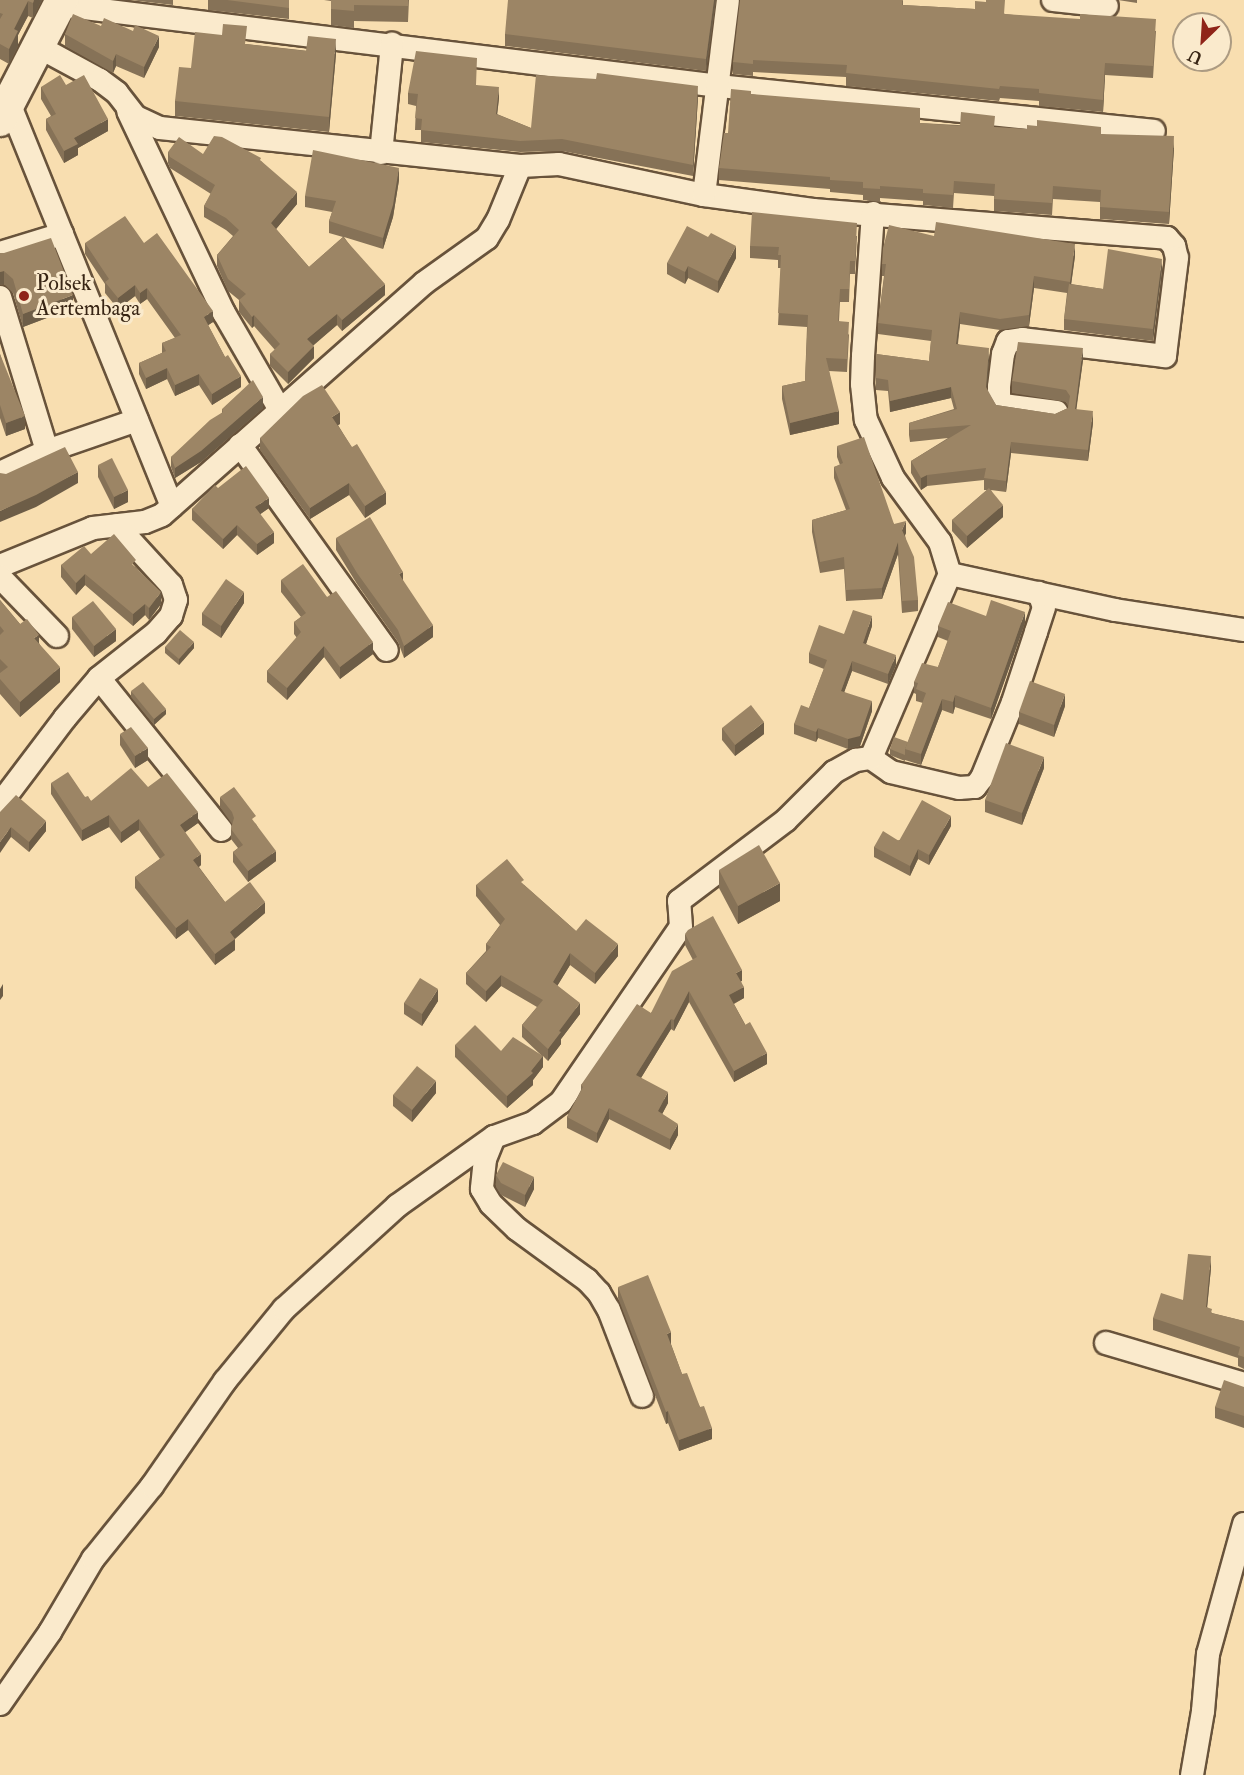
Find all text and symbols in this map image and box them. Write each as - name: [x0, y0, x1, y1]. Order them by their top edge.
- north arrow: [1172, 12, 1232, 72]
- text: U: [1185, 45, 1206, 68]
- place label: Polsek Aertembaga: [36, 270, 140, 322]
- marker: Polsek Aertembaga: [17, 289, 31, 303]

